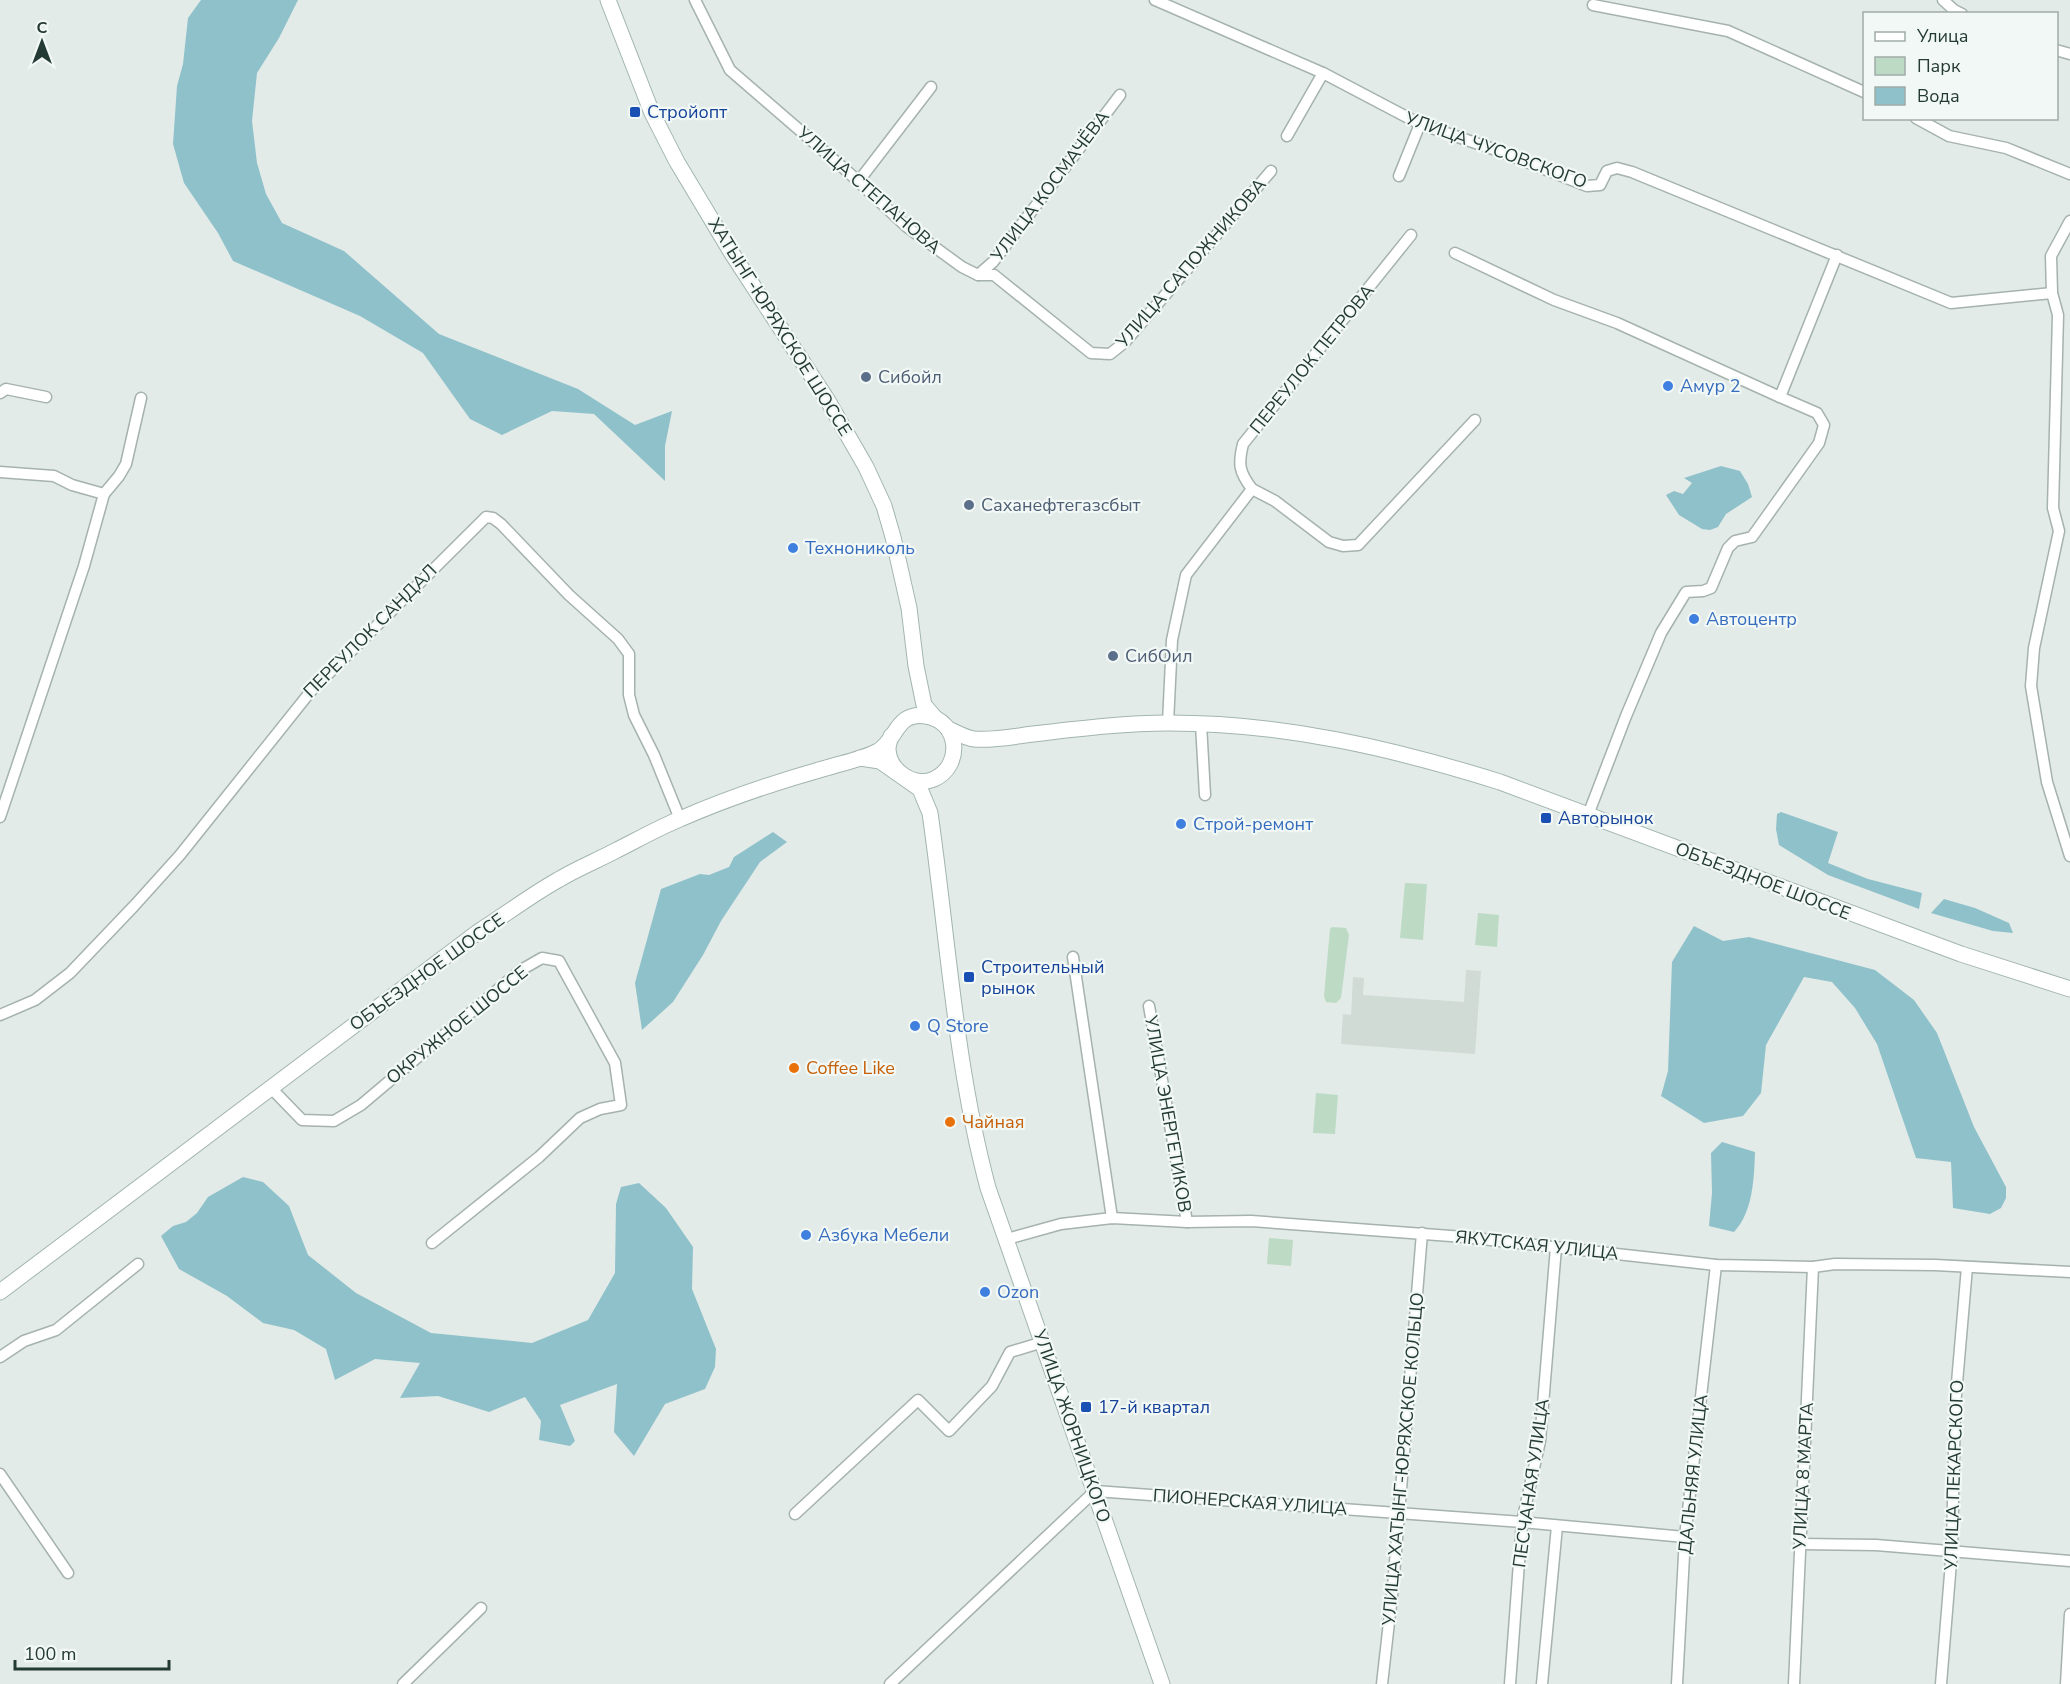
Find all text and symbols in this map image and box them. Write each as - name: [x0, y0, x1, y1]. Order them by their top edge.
- north arrow: [12, 12, 72, 72]
- legend: [1863, 12, 2058, 120]
- text: С: [37, 17, 48, 39]
- text: Улица: [1916, 24, 1968, 48]
- text: Парк: [1917, 54, 1961, 78]
- text: Вода: [1917, 84, 1960, 108]
- place label: Стройопт: [647, 100, 727, 124]
- marker: Стройопт: [628, 105, 642, 119]
- street label: УЛИЦА КОСМАЧЁВА: [985, 106, 1115, 267]
- street label: УЛИЦА ЧУСОВСКОГО: [1401, 106, 1590, 194]
- street label: УЛИЦА СТЕПАНОВА: [791, 120, 946, 259]
- street label: УЛИЦА САПОЖНИКОВА: [1110, 173, 1271, 354]
- street label: ХАТЫНГ-ЮРЯХСКОЕ ШОССЕ: [703, 213, 857, 441]
- street label: ПЕРЕУЛОК ПЕТРОВА: [1244, 279, 1380, 439]
- place label: Сибойл: [878, 365, 942, 389]
- marker: Сибойл: [859, 370, 873, 384]
- place label: Амур 2: [1680, 374, 1741, 398]
- marker: Амур 2: [1661, 379, 1675, 393]
- place label: Саханефтегазсбыт: [981, 493, 1141, 517]
- marker: Саханефтегазсбыт: [962, 498, 976, 512]
- place label: Технониколь: [805, 536, 915, 560]
- marker: Технониколь: [786, 541, 800, 555]
- street label: ПЕРЕУЛОК САНДАЛ: [298, 559, 442, 703]
- place label: Автоцентр: [1706, 607, 1797, 631]
- marker: Автоцентр: [1687, 612, 1701, 626]
- place label: СибОил: [1125, 644, 1192, 668]
- marker: СибОил: [1106, 649, 1120, 663]
- place label: Авторынок: [1558, 806, 1654, 830]
- marker: Авторынок: [1539, 811, 1553, 825]
- place label: Строй-ремонт: [1193, 812, 1313, 836]
- marker: Строй-ремонт: [1174, 817, 1188, 831]
- street label: ОБЪЕЗДНОЕ ШОССЕ: [1672, 836, 1854, 926]
- street label: ОБЪЕЗДНОЕ ШОССЕ: [345, 908, 509, 1036]
- place label: Строительный рынок: [981, 955, 1104, 1000]
- street label: ОКРУЖНОЕ ШОССЕ: [381, 960, 533, 1090]
- marker: Строительный рынок: [962, 970, 976, 984]
- street label: УЛИЦА ЭНЕРГЕТИКОВ: [1139, 1013, 1197, 1214]
- place label: Q Store: [927, 1014, 989, 1038]
- marker: Q Store: [908, 1019, 922, 1033]
- place label: Coffee Like: [806, 1056, 895, 1080]
- marker: Coffee Like: [787, 1061, 801, 1075]
- place label: Чайная: [962, 1110, 1024, 1134]
- marker: Чайная: [943, 1115, 957, 1129]
- place label: Азбука Мебели: [818, 1223, 949, 1247]
- street label: ЯКУТСКАЯ УЛИЦА: [1454, 1224, 1620, 1266]
- marker: Азбука Мебели: [799, 1228, 813, 1242]
- place label: Ozon: [997, 1280, 1039, 1304]
- marker: Ozon: [978, 1285, 992, 1299]
- street label: УЛИЦА ХАТЫНГ-ЮРЯХСКОЕ КОЛЬЦО: [1376, 1291, 1430, 1628]
- street label: УЛИЦА ЖОРНИЦКОГО: [1027, 1325, 1116, 1526]
- street label: УЛИЦА ПЕКАРСКОГО: [1939, 1379, 1969, 1572]
- street label: ДАЛЬНЯЯ УЛИЦА: [1673, 1393, 1713, 1555]
- place label: 17-й квартал: [1098, 1395, 1210, 1419]
- street label: ПЕСЧАНАЯ УЛИЦА: [1507, 1397, 1555, 1569]
- marker: 17-й квартал: [1079, 1400, 1093, 1414]
- street label: УЛИЦА 8 МАРТА: [1787, 1402, 1819, 1551]
- street label: ПИОНЕРСКАЯ УЛИЦА: [1152, 1483, 1348, 1521]
- scale bar: [15, 1633, 170, 1671]
- text: 100 m: [24, 1642, 76, 1666]

